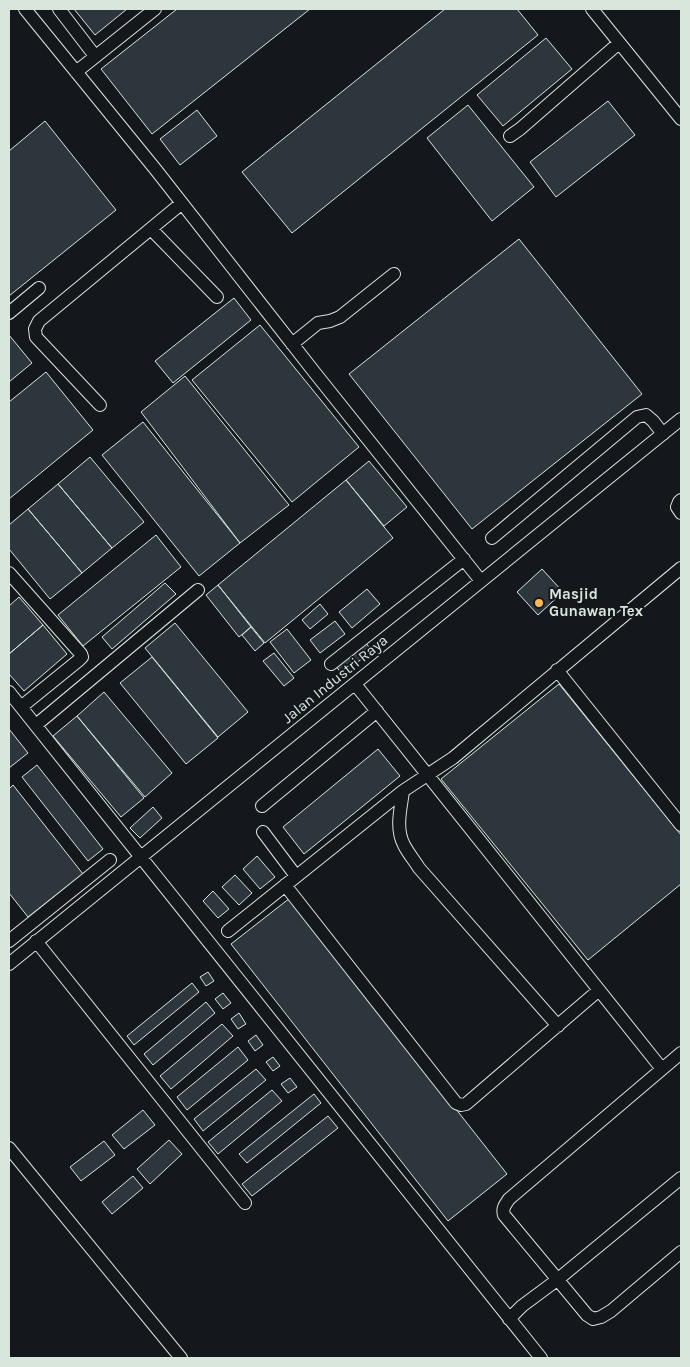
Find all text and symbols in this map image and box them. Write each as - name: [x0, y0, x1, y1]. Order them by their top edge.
- place label: Masjid Gunawan Tex: [549, 585, 644, 620]
- marker: Masjid Gunawan Tex: [533, 597, 545, 609]
- street label: Jalan Industri Raya: [279, 631, 391, 727]

